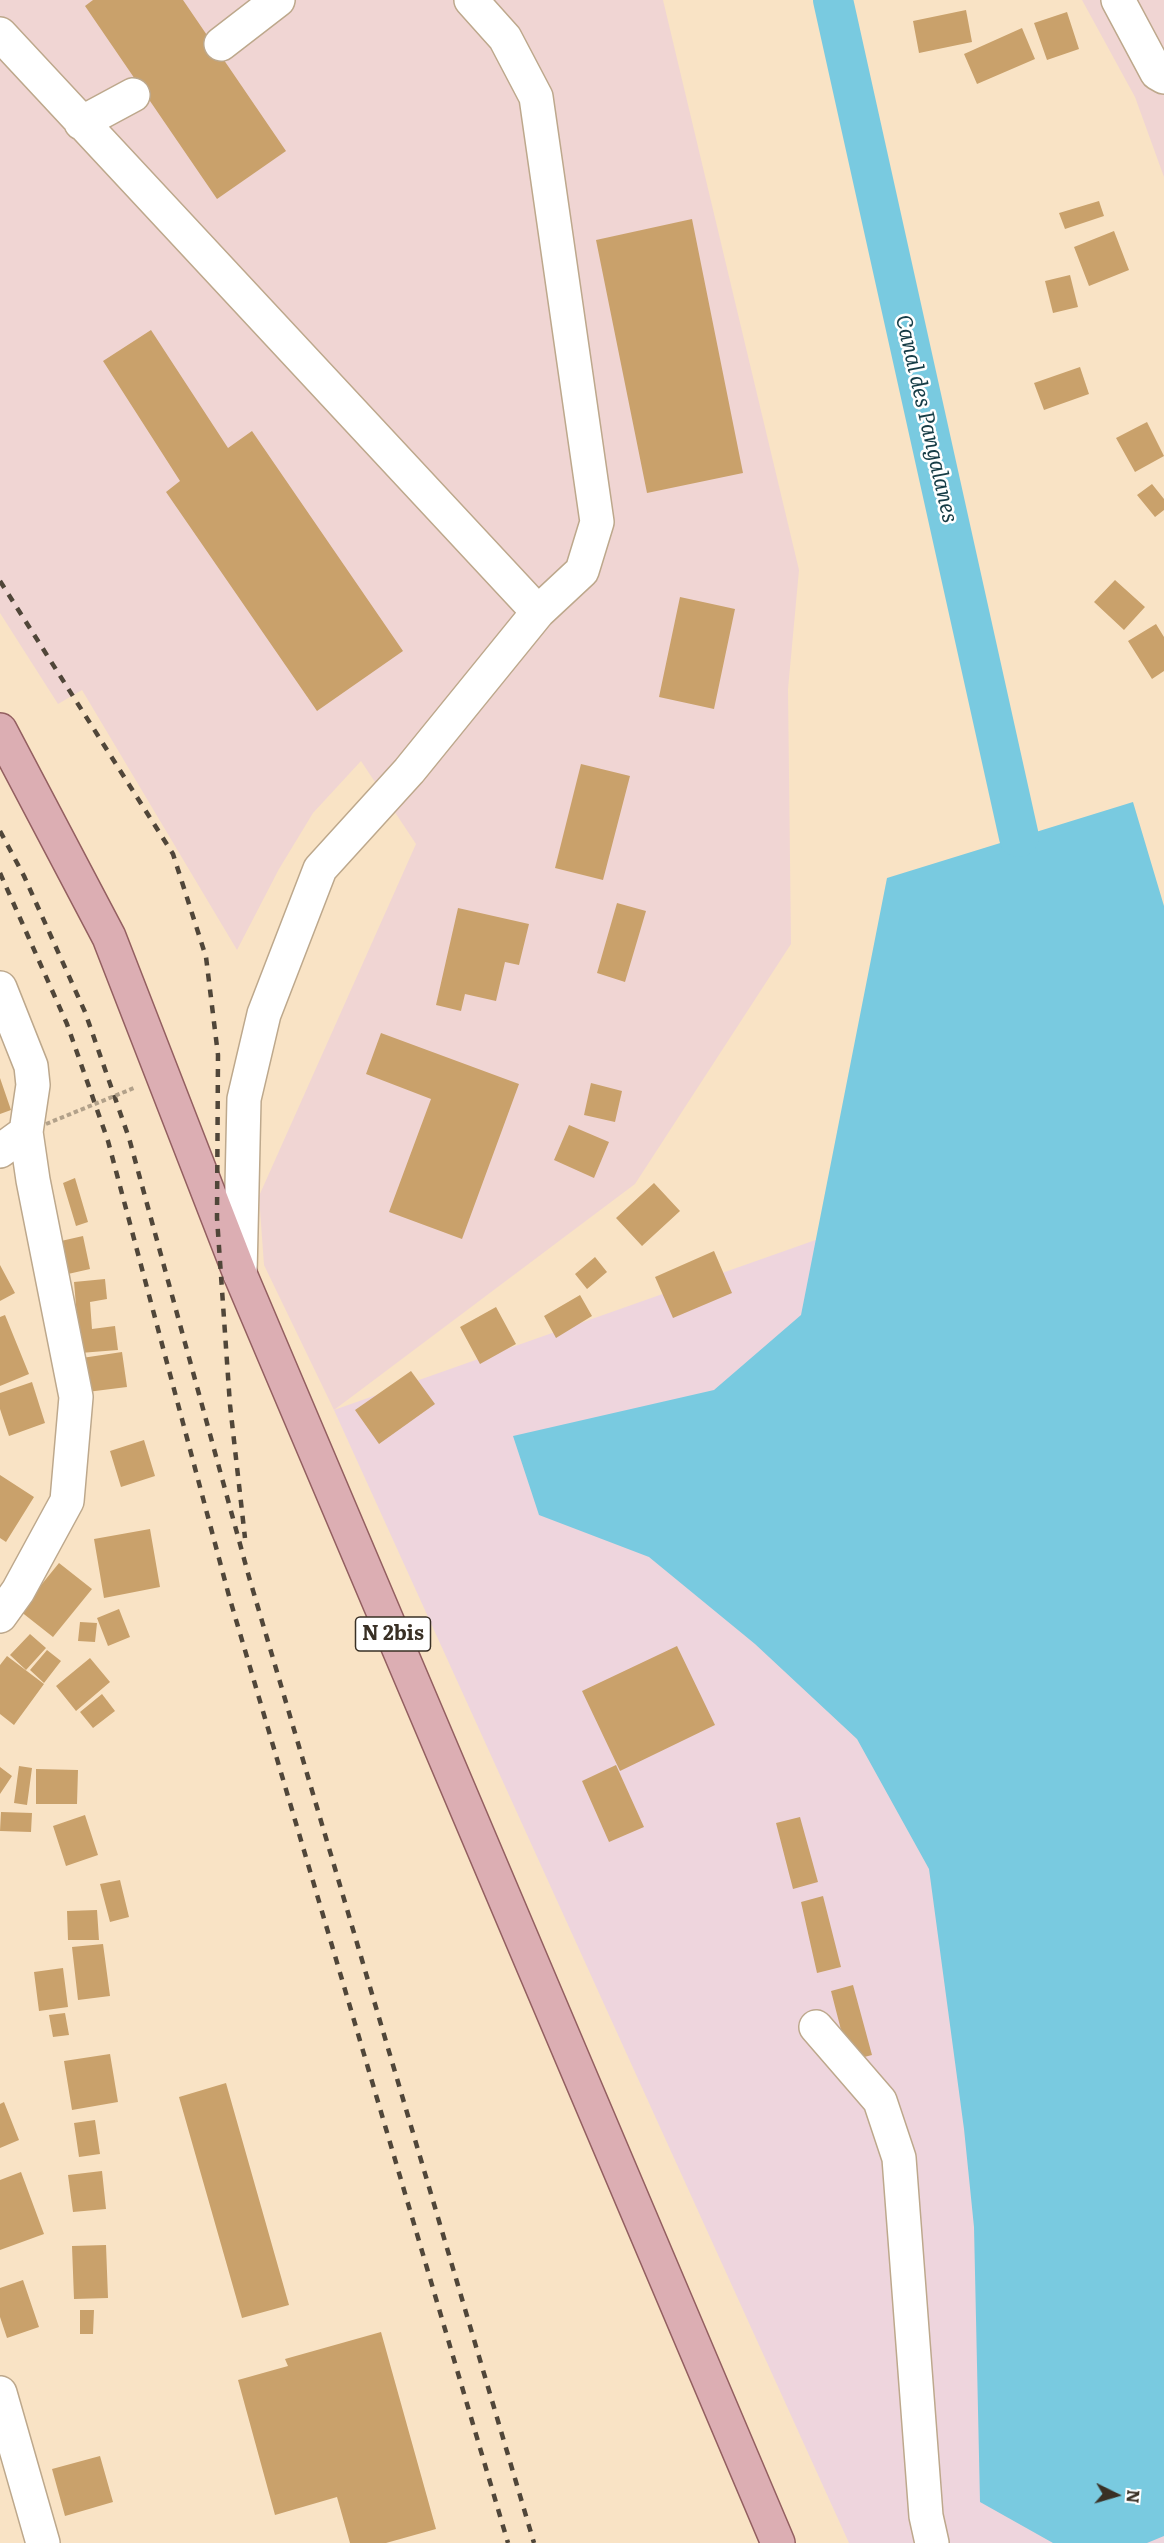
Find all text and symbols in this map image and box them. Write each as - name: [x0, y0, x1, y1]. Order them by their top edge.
- water label: Canal des Pangalanes: [889, 312, 963, 526]
- road number: N 2bis: [356, 1617, 430, 1651]
- north arrow: [1086, 2465, 1146, 2525]
- text: N: [1121, 2489, 1146, 2504]

